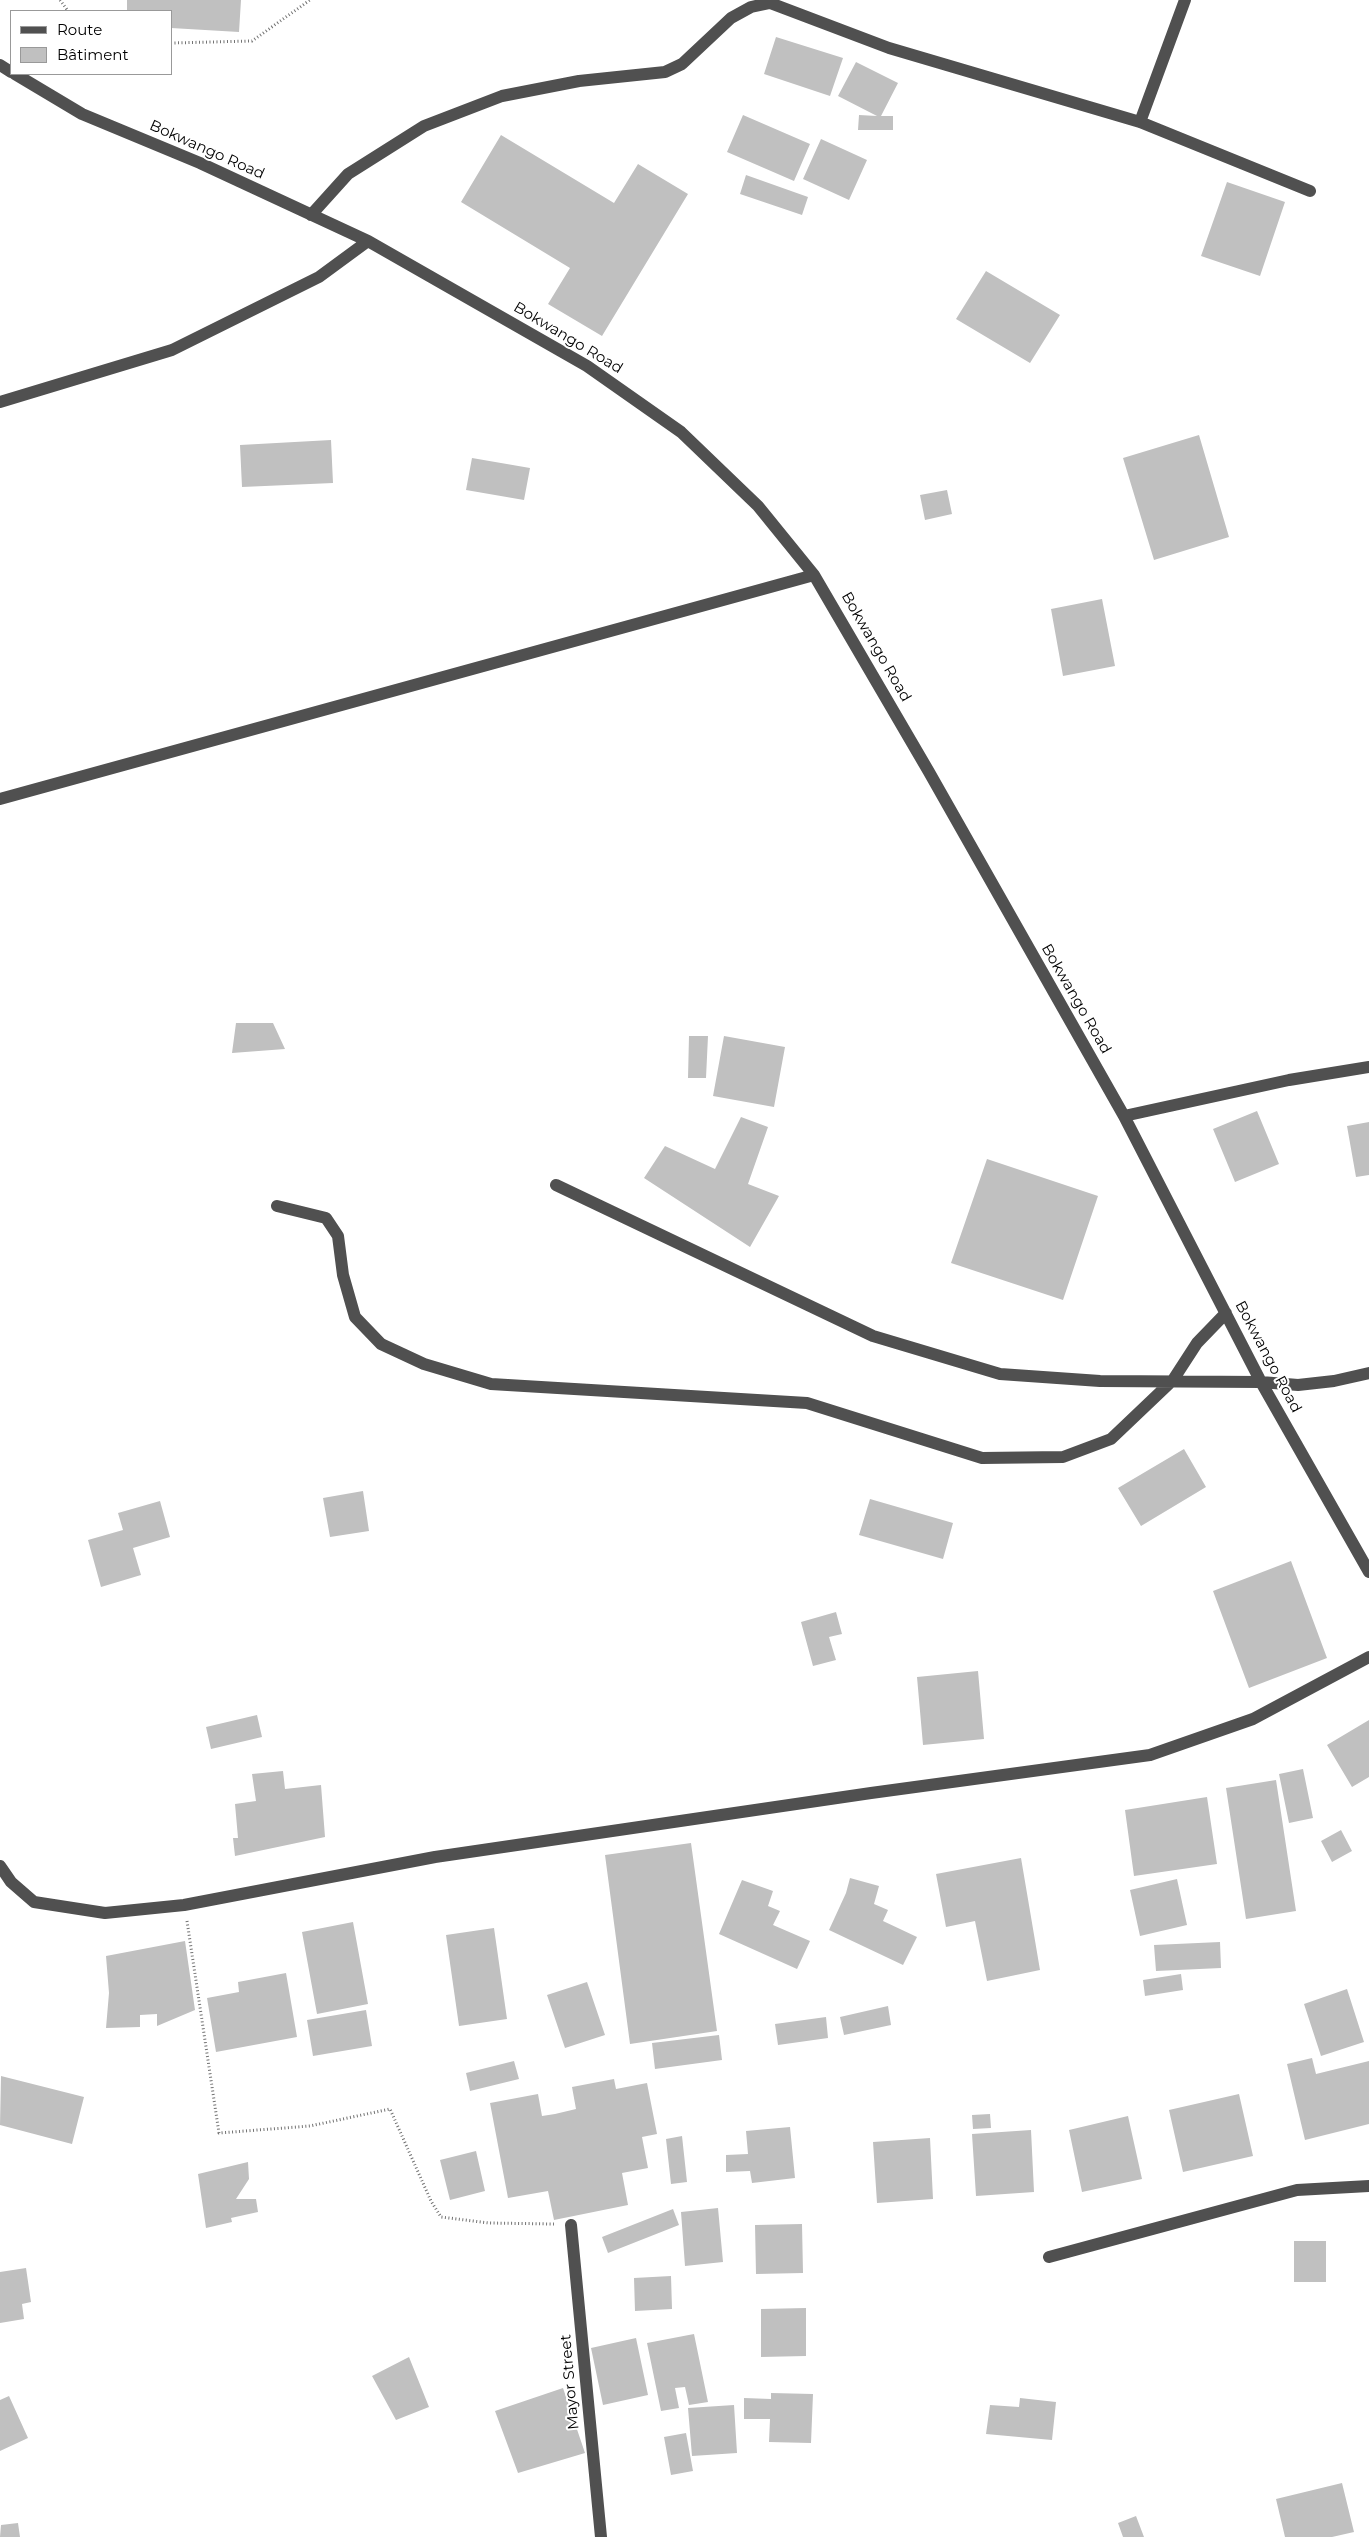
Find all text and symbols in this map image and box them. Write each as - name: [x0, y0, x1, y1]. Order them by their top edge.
- legend: [10, 10, 172, 75]
- text: Route: [57, 20, 102, 39]
- text: Bâtiment: [57, 45, 129, 64]
- street label: Bokwango Road: [147, 117, 267, 183]
- street label: Bokwango Road: [510, 298, 626, 378]
- street label: Bokwango Road: [837, 589, 915, 705]
- street label: Bokwango Road: [1037, 941, 1115, 1057]
- street label: Bokwango Road: [1231, 1298, 1305, 1416]
- street label: Mayor Street: [557, 2334, 583, 2430]

